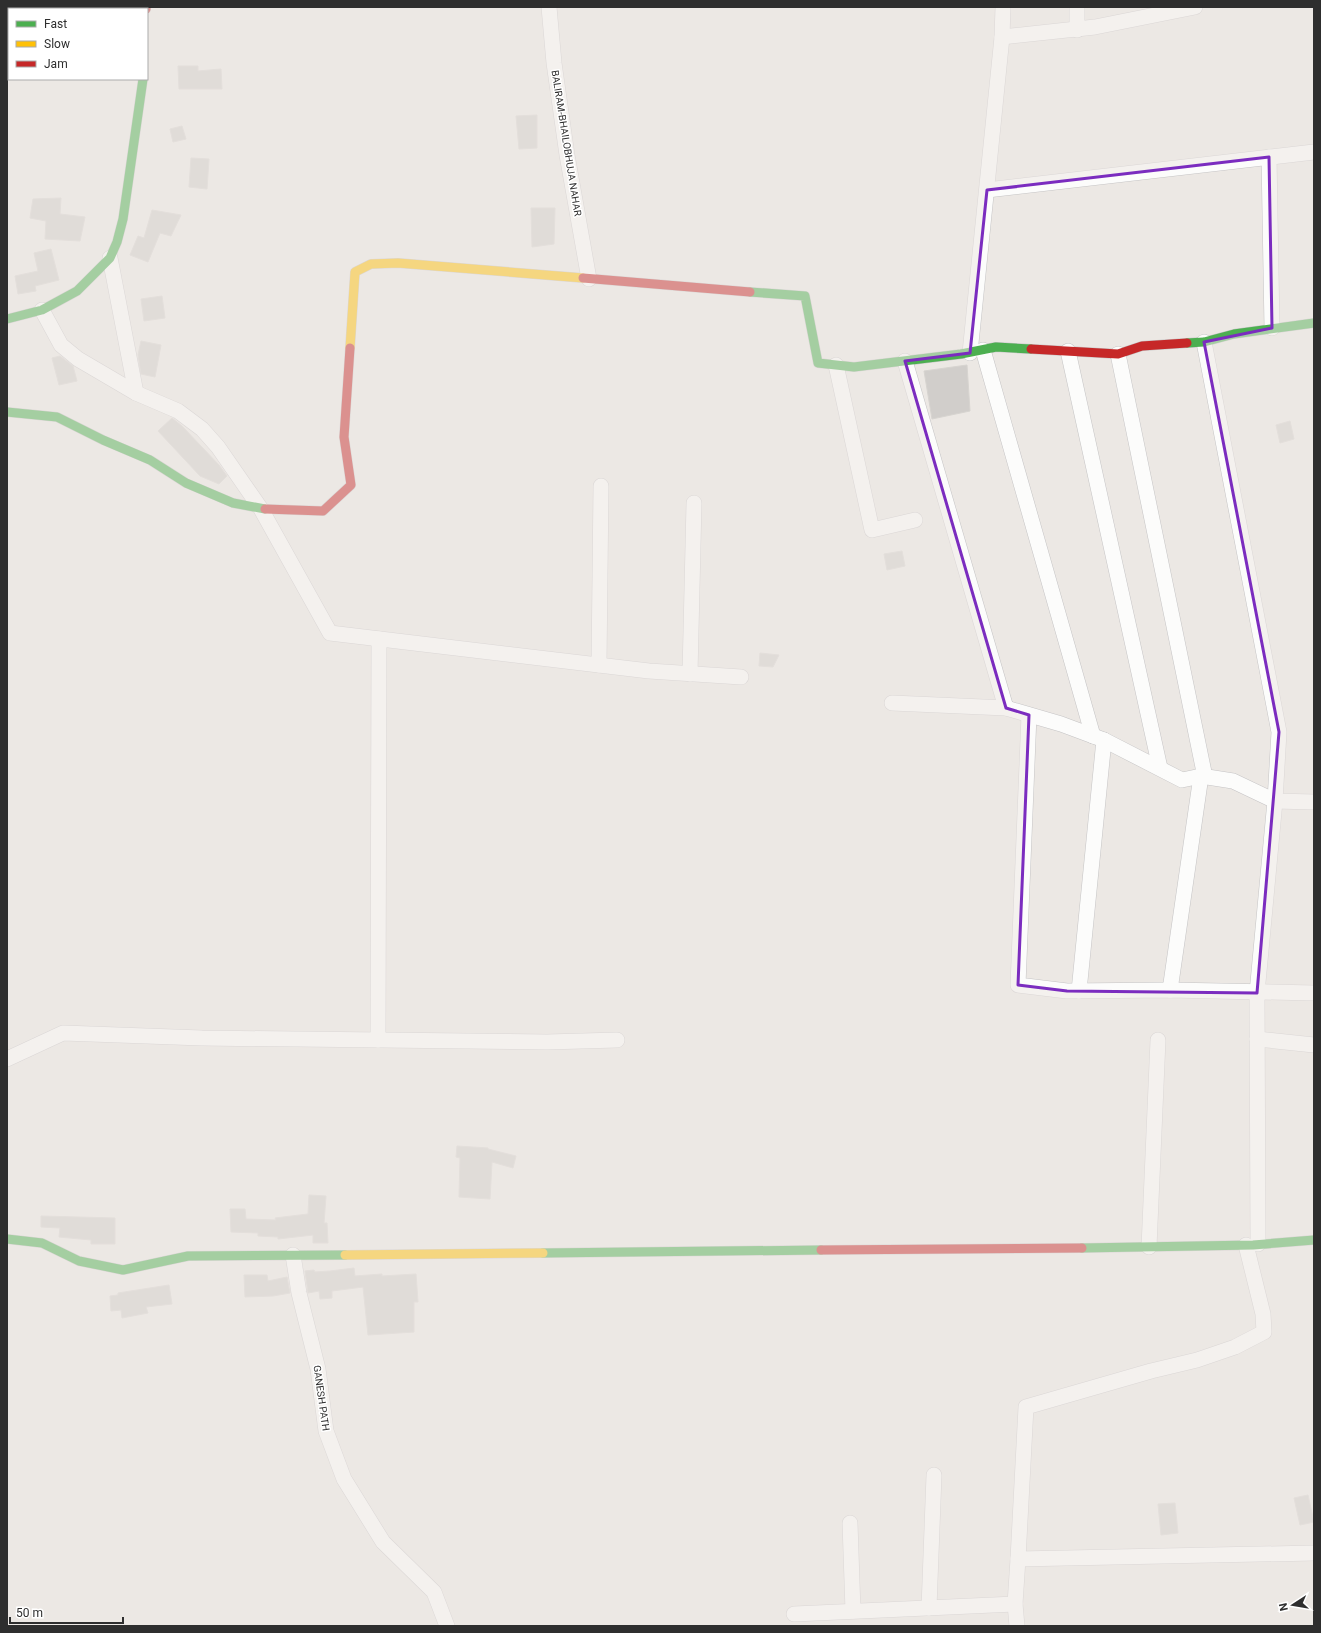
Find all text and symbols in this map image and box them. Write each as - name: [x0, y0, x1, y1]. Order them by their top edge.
- legend: [8, 8, 148, 80]
- text: Fast: [44, 17, 67, 31]
- text: Slow: [44, 37, 70, 51]
- text: Jam: [44, 57, 68, 71]
- street label: BALIRAM-BHAILOBHUJA NAHAR: [550, 69, 583, 217]
- street label: GANESH PATH: [311, 1364, 332, 1432]
- north arrow: [1273, 1585, 1313, 1625]
- scale bar: [10, 1599, 123, 1625]
- text: N: [1276, 1602, 1291, 1612]
- text: 50 m: [16, 1606, 43, 1620]

